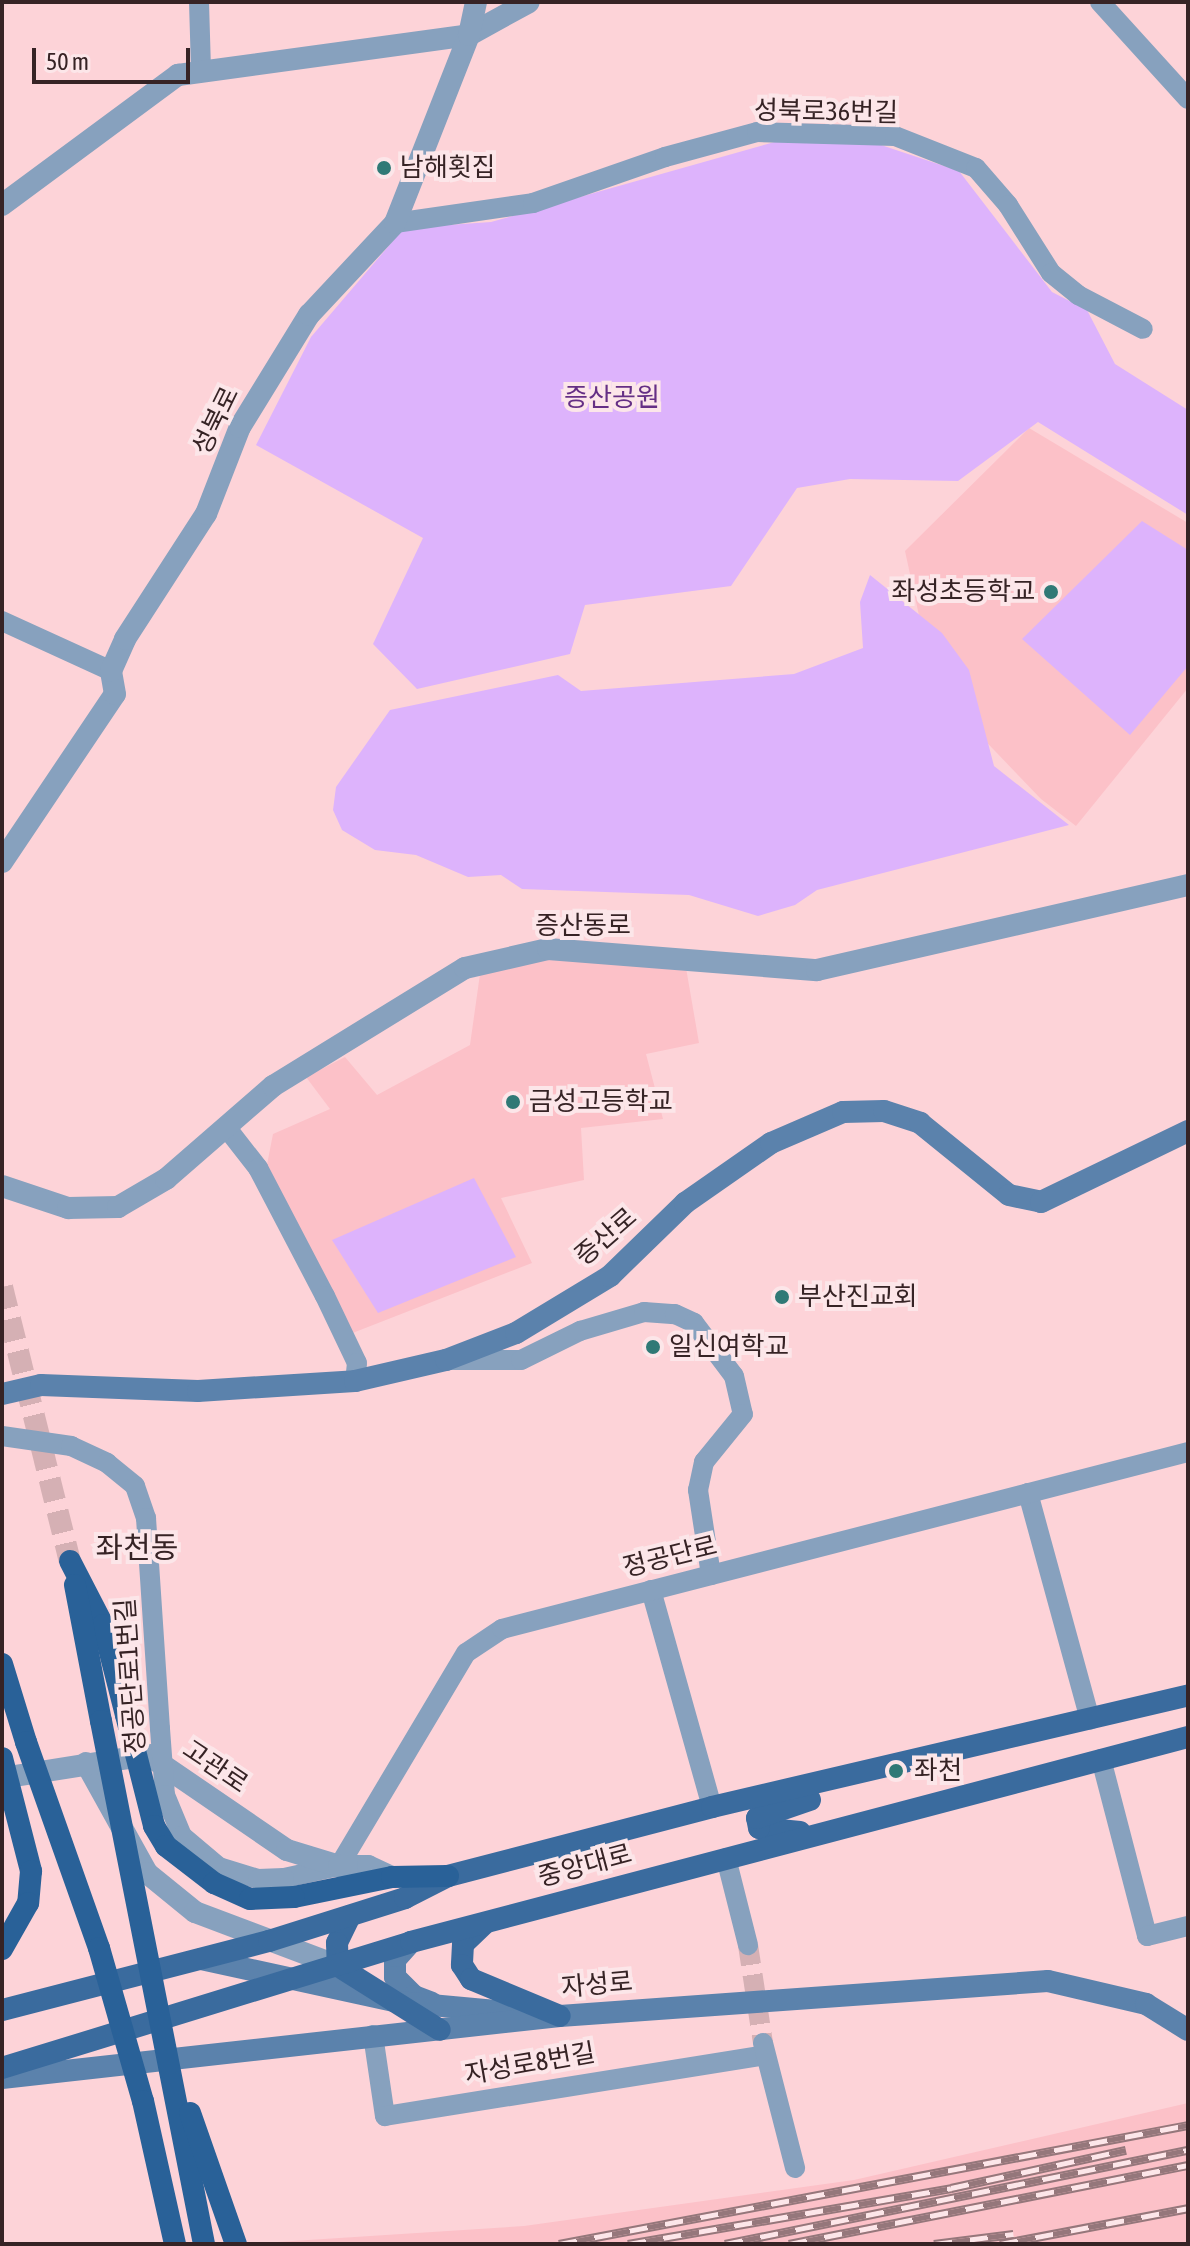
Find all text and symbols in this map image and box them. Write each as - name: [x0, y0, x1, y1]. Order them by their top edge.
- scale bar: [36, 32, 194, 82]
- text: 50 m: [46, 48, 89, 75]
- street label: 성북로36번길: [754, 95, 898, 129]
- place label: 남해횟집: [400, 152, 496, 184]
- marker: 남해횟집: [375, 159, 393, 177]
- street label: 성북로: [186, 382, 246, 460]
- park label: 증산공원: [564, 382, 660, 414]
- place label: 좌성초등학교: [891, 576, 1035, 608]
- marker: 좌성초등학교: [1042, 583, 1060, 601]
- street label: 증산동로: [535, 910, 631, 942]
- place label: 금성고등학교: [529, 1086, 673, 1118]
- marker: 금성고등학교: [504, 1093, 522, 1111]
- street label: 증산로: [569, 1202, 643, 1272]
- place label: 부산진교회: [798, 1281, 918, 1313]
- marker: 부산진교회: [773, 1288, 791, 1306]
- place label: 일신여학교: [669, 1331, 789, 1363]
- marker: 일신여학교: [644, 1338, 662, 1356]
- district label: 좌천동: [96, 1529, 178, 1565]
- street label: 정공단로: [620, 1530, 720, 1584]
- street label: 정공단로1번길: [110, 1597, 152, 1755]
- street label: 고관로: [177, 1734, 253, 1800]
- place label: 좌천: [914, 1755, 962, 1787]
- marker: 좌천: [885, 1760, 907, 1782]
- street label: 중앙대로: [535, 1839, 635, 1893]
- street label: 자성로: [560, 1966, 634, 2004]
- street label: 자성로8번길: [462, 2037, 598, 2091]

